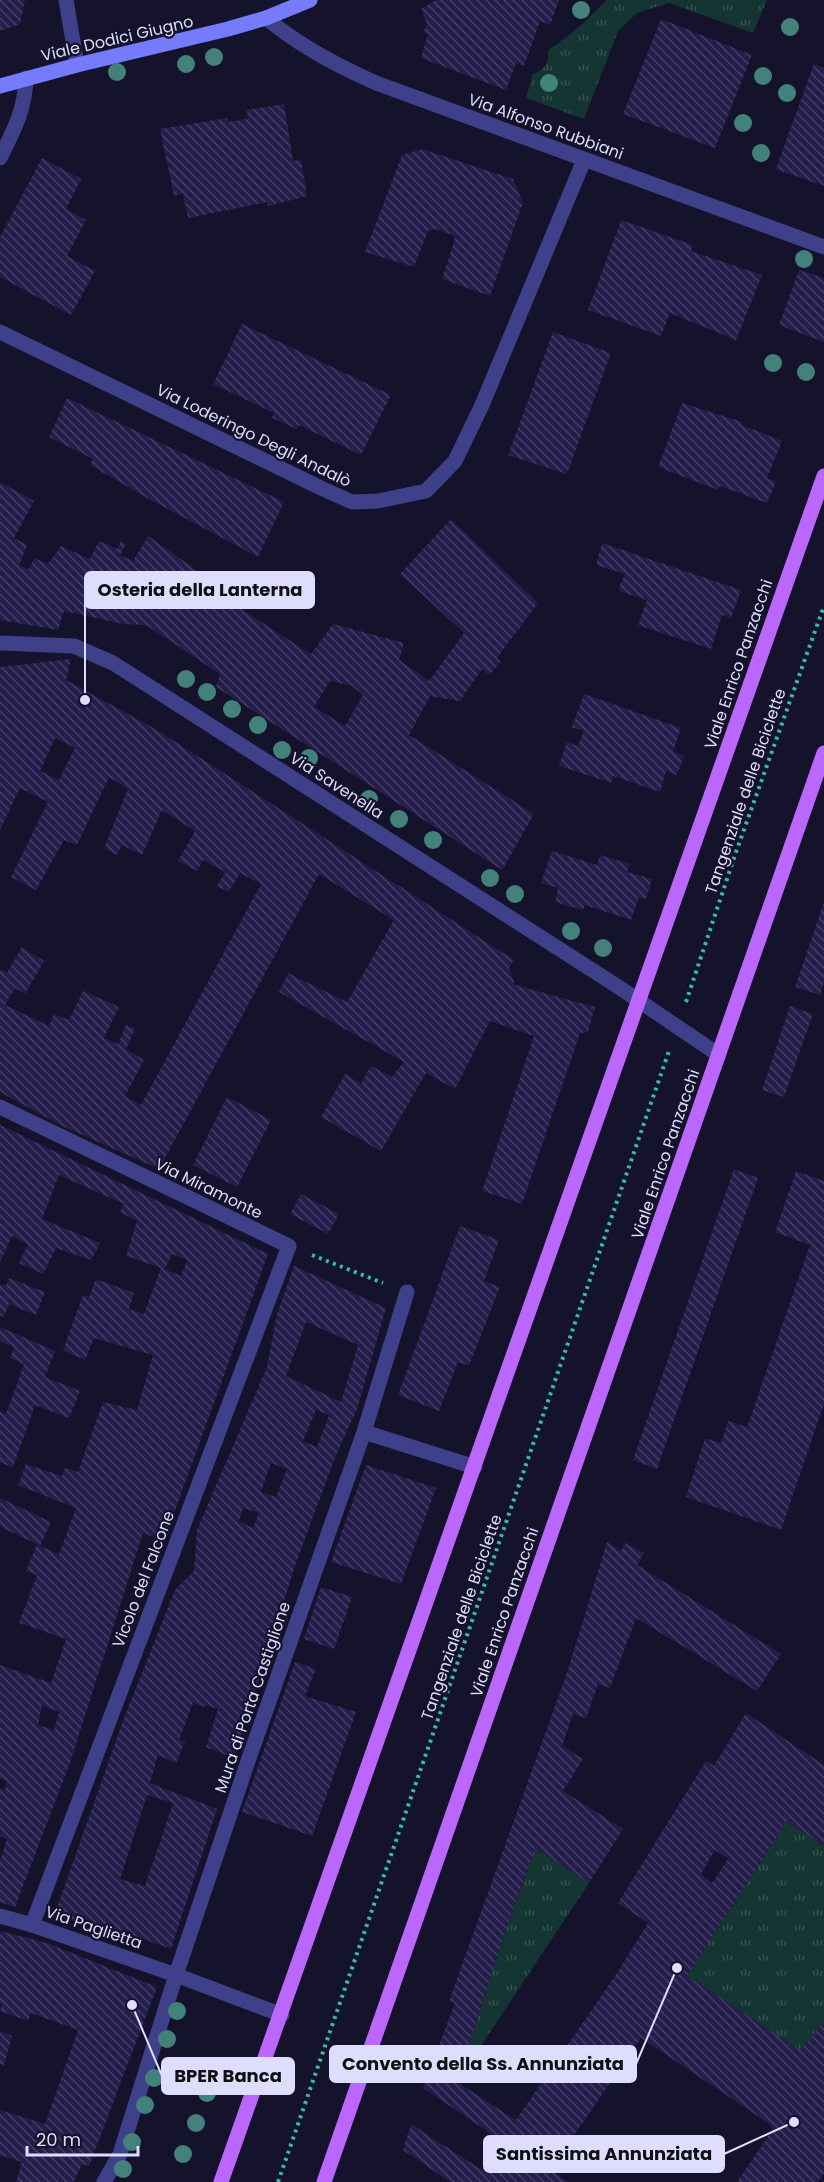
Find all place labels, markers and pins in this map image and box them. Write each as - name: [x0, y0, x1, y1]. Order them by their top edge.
- callout: Osteria della Lanterna: [85, 572, 314, 608]
- callout: Convento della Ss. Annunziata: [330, 2046, 636, 2082]
- callout: BPER Banca: [162, 2058, 294, 2094]
- callout: Santissima Annunziata: [484, 2136, 724, 2172]

